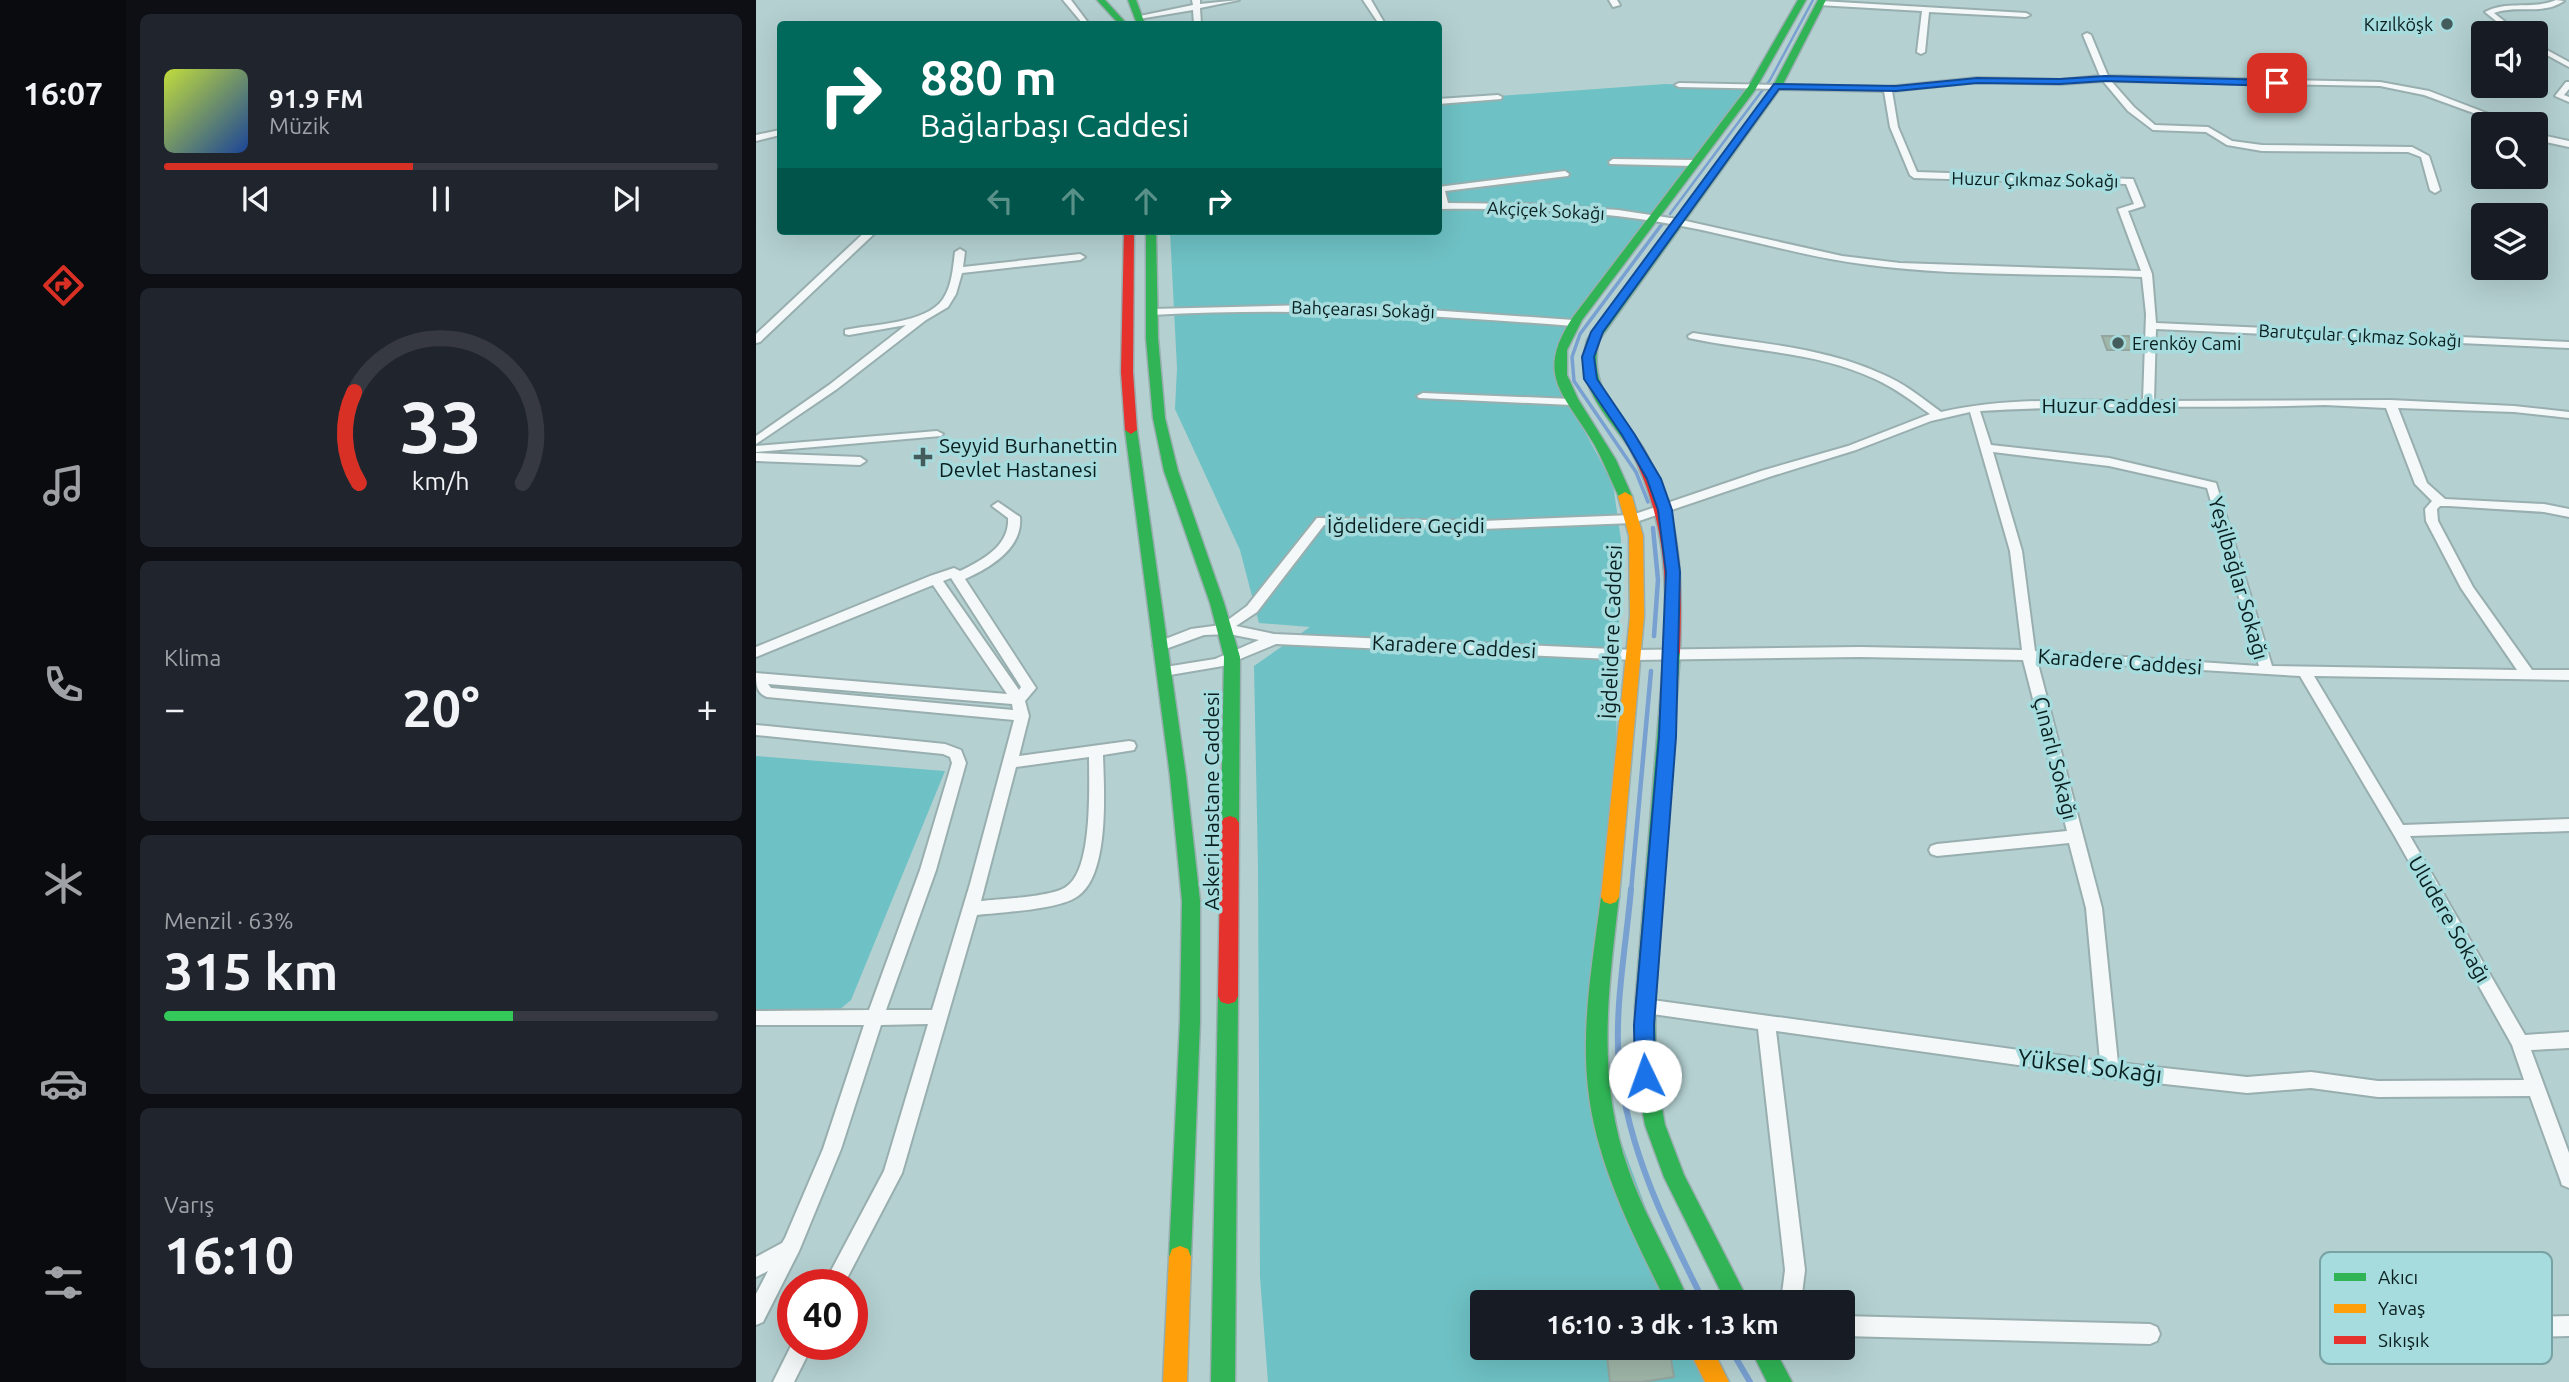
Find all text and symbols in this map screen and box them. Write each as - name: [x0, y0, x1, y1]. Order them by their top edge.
- place label: Kızılköşk: [2364, 14, 2433, 34]
- marker: Kızılköşk: [2439, 16, 2455, 32]
- map controls: [2471, 21, 2548, 280]
- button: sound: [2471, 21, 2548, 98]
- icon: right: [805, 49, 896, 140]
- text: 880 m: [920, 49, 1057, 104]
- pin: [2247, 53, 2307, 113]
- icon: arrive: [2258, 64, 2296, 102]
- text: 16:07: [23, 75, 103, 111]
- text: 91.9 FM: [269, 84, 363, 113]
- text: Bağlarbaşı Caddesi: [920, 107, 1189, 143]
- button: search: [2471, 112, 2548, 189]
- text: Müzik: [269, 113, 330, 138]
- street label: Huzur Çıkmaz Sokağı: [1951, 168, 2119, 190]
- icon: previous: [237, 180, 275, 218]
- icon: pause: [422, 180, 460, 218]
- icon: next: [607, 180, 645, 218]
- icon: left: [981, 182, 1019, 220]
- icon: ahead: [1054, 182, 1092, 220]
- icon: ahead: [1127, 182, 1165, 220]
- icon: right: [1200, 182, 1238, 220]
- street label: Akçiçek Sokağı: [1487, 197, 1605, 223]
- button: layers: [2471, 203, 2548, 280]
- icon: directions: [39, 261, 88, 310]
- street label: Bahçearası Sokağı: [1291, 296, 1435, 322]
- street label: Barutçular Çıkmaz Sokağı: [2258, 320, 2462, 350]
- place label: Erenköy Cami: [2132, 333, 2241, 353]
- marker: Erenköy Cami: [2110, 335, 2126, 351]
- text: 33: [400, 386, 482, 468]
- street label: Huzur Caddesi: [2041, 393, 2177, 417]
- place label: Seyyid Burhanettin Devlet Hastanesi: [939, 433, 1118, 481]
- marker: Seyyid Burhanettin Devlet Hastanesi: [913, 447, 933, 467]
- icon: music: [39, 461, 88, 510]
- text: km/h: [412, 467, 470, 495]
- street label: Yeşilbağlar Sokağı: [2204, 494, 2274, 662]
- street label: İğdelidere Geçidi: [1327, 513, 1485, 537]
- street label: İğdelidere Caddesi: [1596, 545, 1626, 719]
- street label: Karadere Caddesi: [1371, 630, 1537, 662]
- street label: Karadere Caddesi: [2037, 643, 2203, 679]
- text: Klima: [164, 645, 221, 670]
- icon: phone: [39, 660, 88, 709]
- text: 20°: [402, 679, 480, 737]
- text: −: [164, 687, 185, 729]
- text: +: [697, 687, 718, 729]
- street label: Askeri Hastane Caddesi: [1199, 692, 1223, 910]
- street label: Çınarlı Sokağı: [2029, 694, 2083, 822]
- street label: Uludere Sokağı: [2404, 852, 2496, 986]
- icon: climate: [39, 859, 88, 908]
- text: Menzil · 63%: [164, 908, 294, 933]
- text: 315 km: [164, 942, 338, 1000]
- position arrow: [1608, 1039, 1682, 1113]
- street label: Yüksel Sokağı: [2016, 1044, 2164, 1088]
- icon: car: [39, 1059, 88, 1108]
- text: Varış: [164, 1192, 214, 1217]
- text: 16:10: [164, 1226, 294, 1284]
- legend: [2320, 1252, 2552, 1364]
- icon: filters: [39, 1258, 88, 1307]
- text: Akıcı: [2378, 1266, 2418, 1288]
- speed limit sign: 40: [777, 1269, 868, 1360]
- text: Yavaş: [2378, 1297, 2425, 1319]
- text: 16:10 · 3 dk · 1.3 km: [1546, 1310, 1779, 1339]
- text: Sıkışık: [2378, 1329, 2430, 1351]

